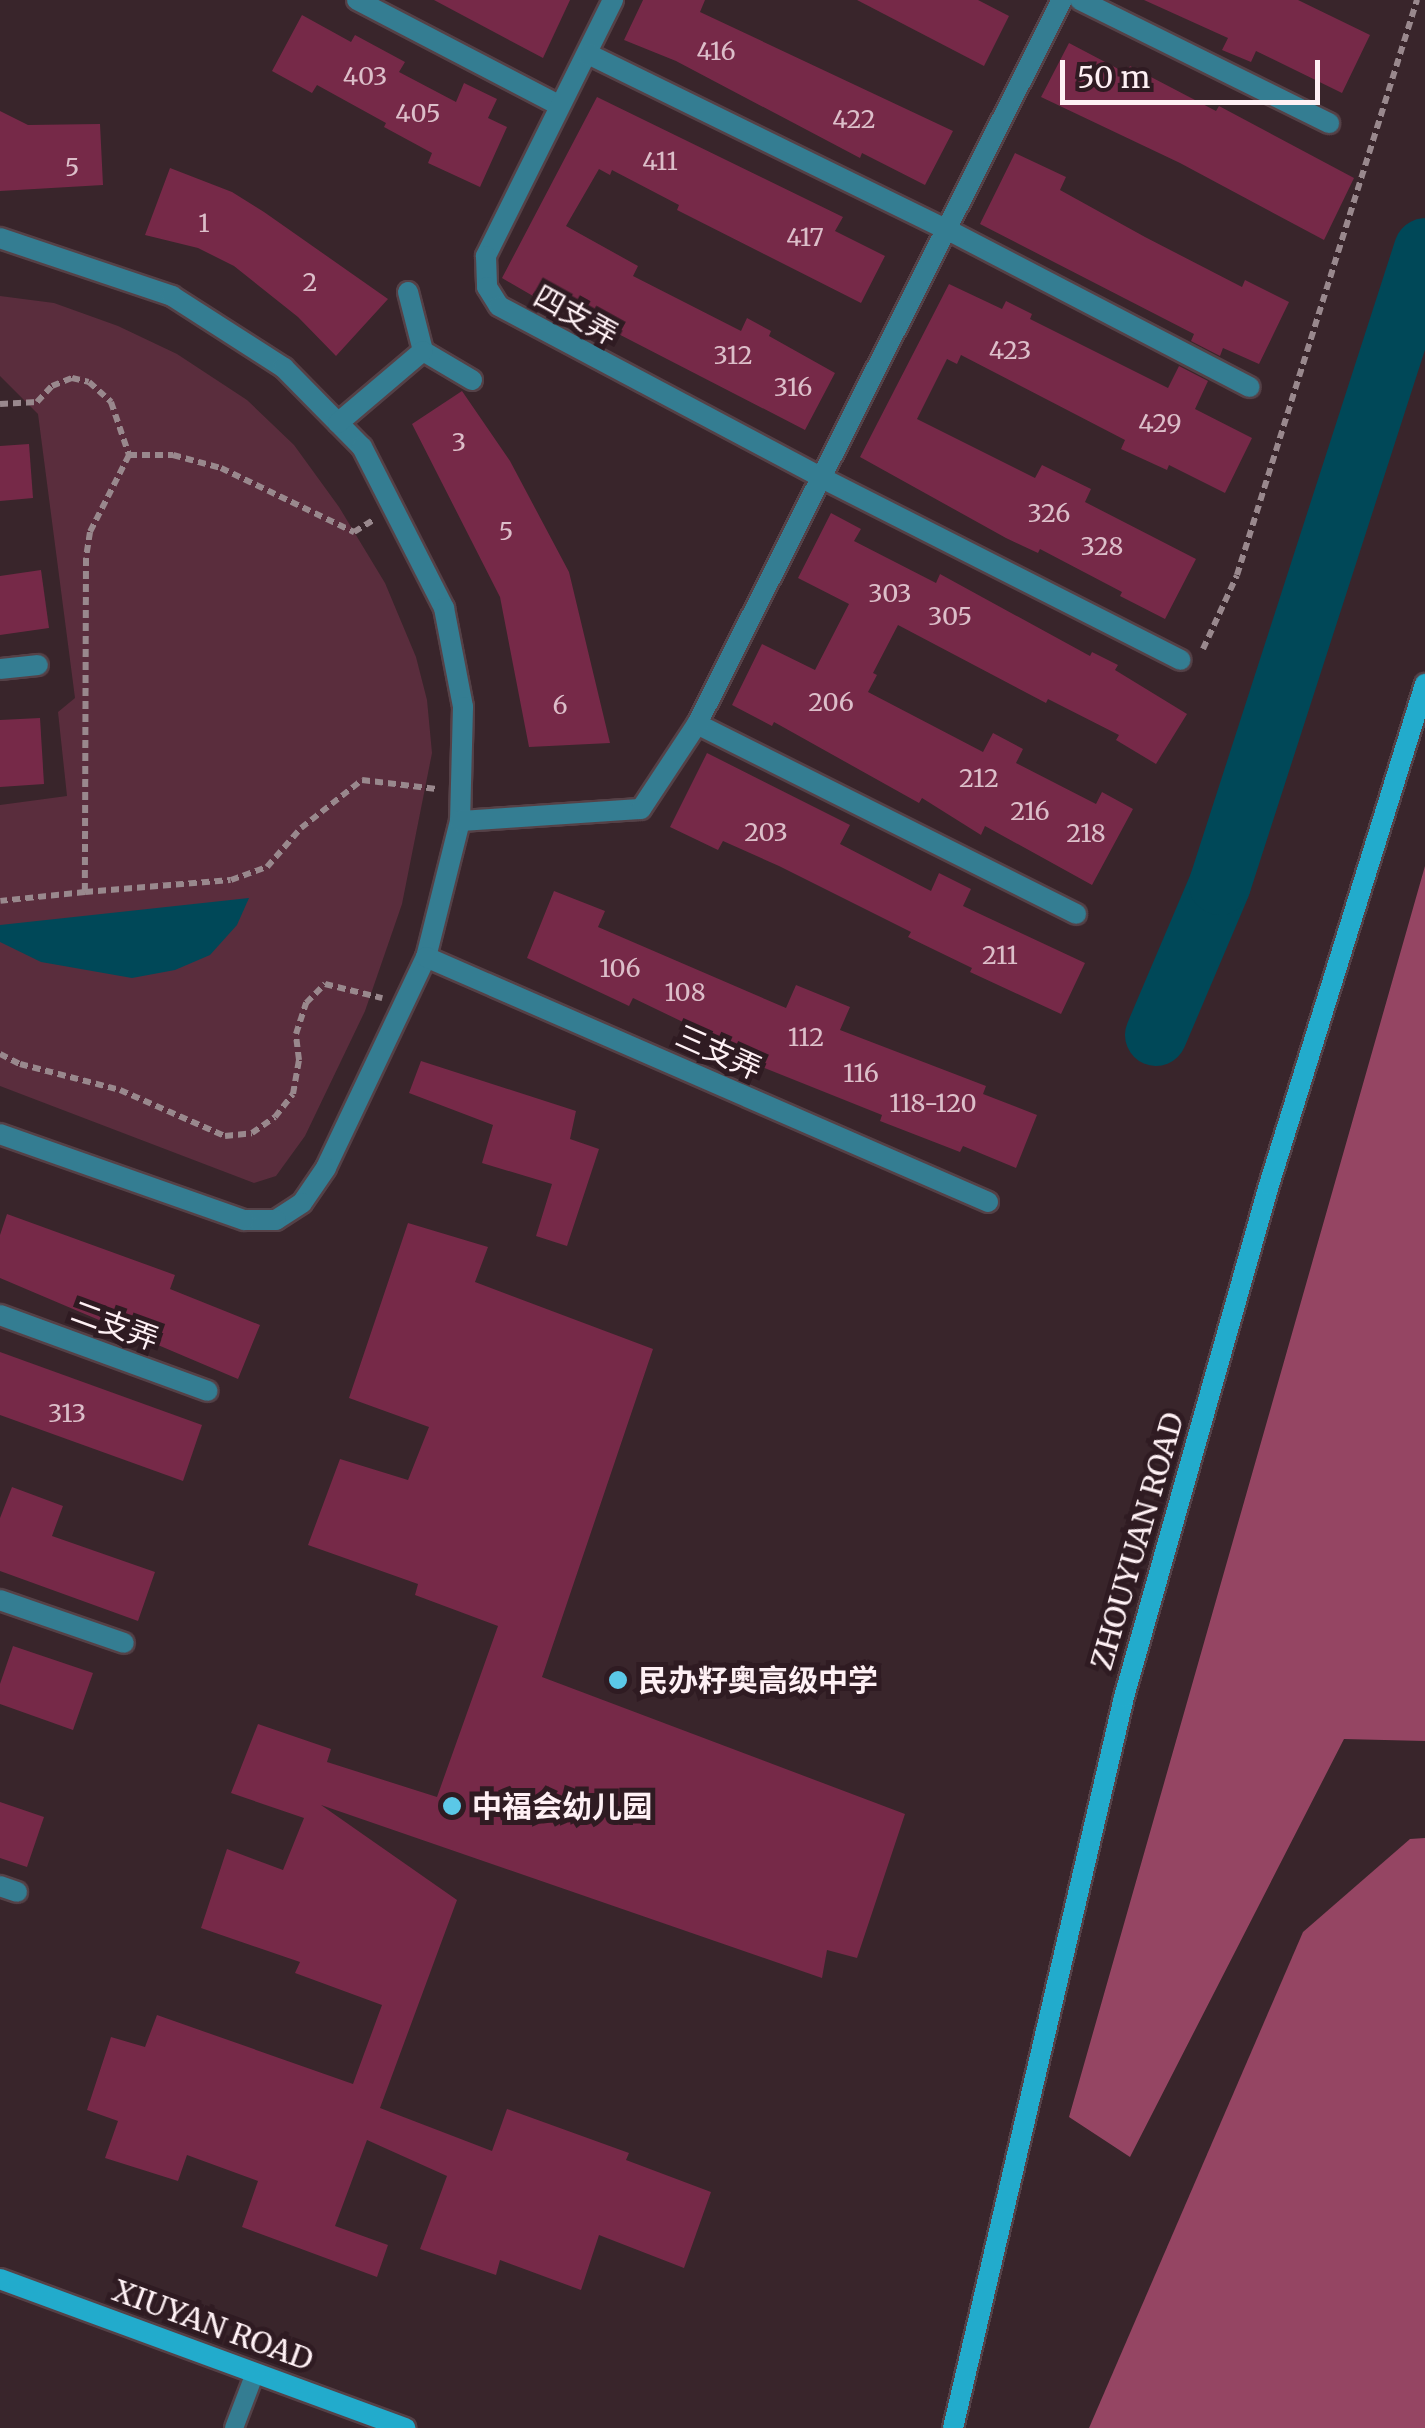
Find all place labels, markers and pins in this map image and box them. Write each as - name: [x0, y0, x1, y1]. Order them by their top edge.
- place label: 民办籽奥高级中学: [638, 1662, 878, 1698]
- marker: 民办籽奥高级中学: [607, 1669, 629, 1691]
- place label: 中福会幼儿园: [472, 1788, 652, 1824]
- marker: 中福会幼儿园: [441, 1795, 463, 1817]

